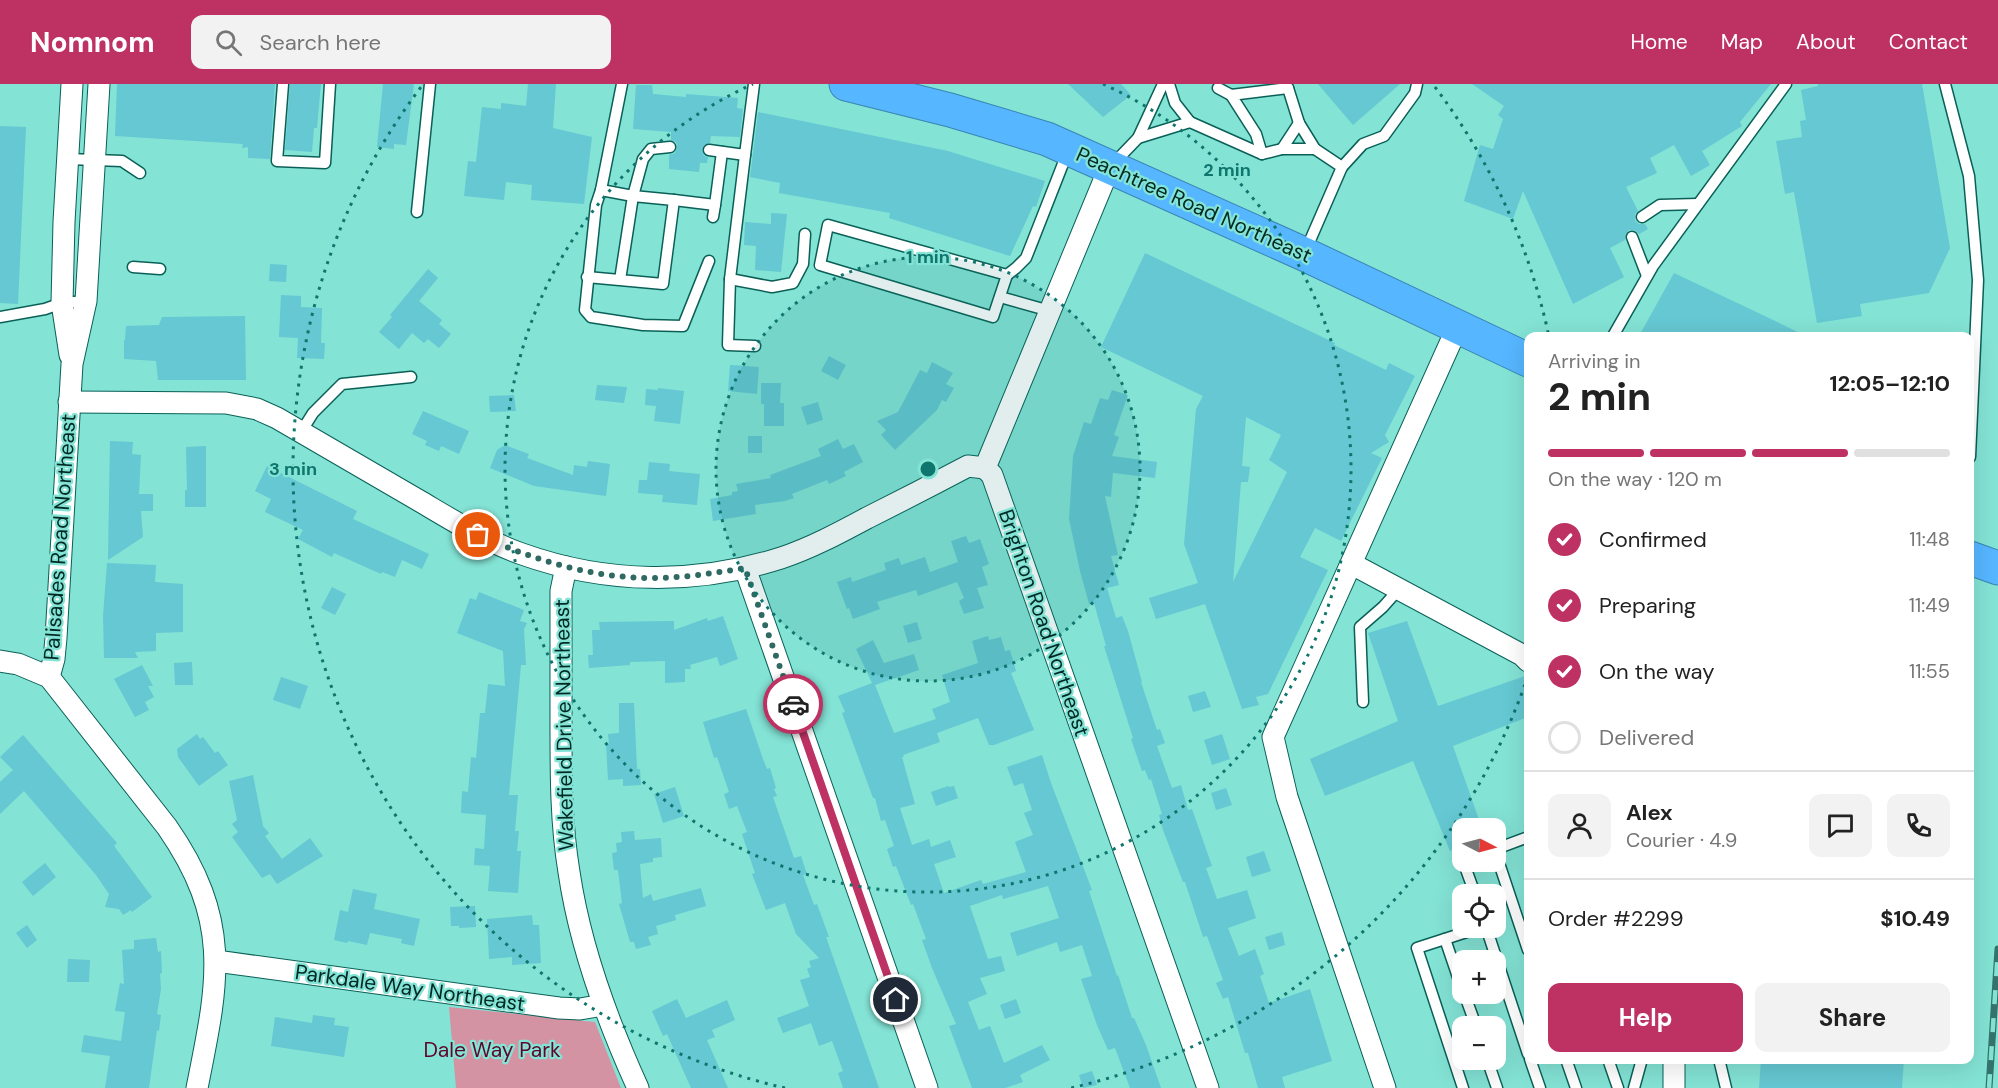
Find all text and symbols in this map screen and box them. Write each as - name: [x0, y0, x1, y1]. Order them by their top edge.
- search box: [191, 15, 611, 69]
- text: Nomnom: [30, 24, 155, 61]
- icon: search: [212, 26, 245, 59]
- text: Search here: [260, 28, 381, 57]
- text: Home: [1630, 28, 1688, 56]
- text: Map: [1721, 28, 1763, 56]
- text: About: [1796, 28, 1856, 56]
- text: Contact: [1889, 28, 1968, 56]
- street label: Peachtree Road Northeast: [1072, 140, 1316, 270]
- text: 2 min: [1203, 158, 1251, 182]
- text: 1 min: [906, 245, 950, 269]
- text: Arriving in: [1548, 348, 1640, 374]
- text: 12:05–12:10: [1829, 369, 1950, 398]
- text: 2 min: [1548, 371, 1651, 422]
- street label: Palisades Road Northeast: [37, 413, 83, 661]
- text: 3 min: [269, 457, 317, 481]
- centre of rings: [918, 459, 938, 479]
- text: On the way · 120 m: [1548, 466, 1722, 492]
- street label: Brighton Road Northeast: [992, 506, 1096, 740]
- pin: [452, 509, 503, 560]
- icon: bag: [461, 518, 494, 551]
- icon: check: [1548, 523, 1581, 556]
- text: Confirmed: [1599, 525, 1707, 554]
- text: 11:48: [1909, 526, 1950, 552]
- icon: check: [1548, 589, 1581, 622]
- text: Preparing: [1599, 591, 1696, 620]
- text: 11:49: [1909, 592, 1950, 618]
- street label: Wakefield Drive Northeast: [548, 599, 580, 851]
- icon: check: [1548, 655, 1581, 688]
- text: On the way: [1599, 657, 1714, 686]
- text: 11:55: [1909, 658, 1950, 684]
- courier: [763, 674, 823, 734]
- icon: car: [777, 688, 810, 721]
- text: Delivered: [1599, 723, 1694, 752]
- button: person: [1548, 794, 1611, 857]
- button: chat: [1809, 794, 1872, 857]
- button: phone: [1887, 794, 1950, 857]
- text: Alex: [1626, 798, 1673, 827]
- north arrow: [1452, 818, 1506, 872]
- map controls: [1452, 818, 1506, 1070]
- text: Courier · 4.9: [1626, 827, 1737, 853]
- button: locate: [1452, 884, 1506, 938]
- text: Order #2299: [1548, 904, 1683, 933]
- text: $10.49: [1880, 904, 1950, 933]
- button: +: [1452, 950, 1506, 1004]
- street label: Parkdale Way Northeast: [293, 958, 527, 1018]
- pin: [870, 974, 921, 1025]
- icon: home: [879, 983, 912, 1016]
- button: Help: [1548, 983, 1743, 1052]
- button: Share: [1755, 983, 1950, 1052]
- button: −: [1452, 1016, 1506, 1070]
- park label: Dale Way Park: [423, 1036, 561, 1064]

